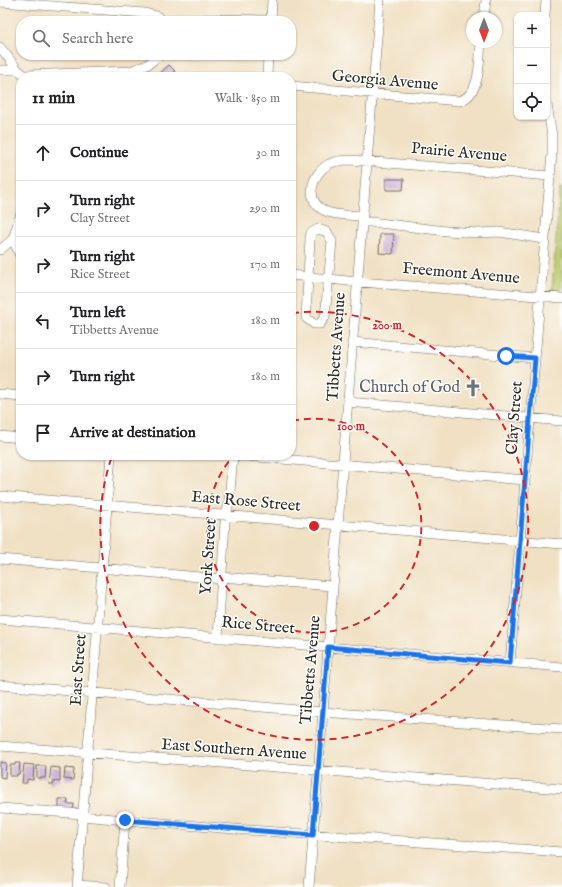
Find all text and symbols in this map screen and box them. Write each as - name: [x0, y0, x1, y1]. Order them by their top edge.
- north arrow: [466, 12, 502, 48]
- map controls: [514, 12, 550, 120]
- button: +: [514, 12, 550, 48]
- search box: [16, 16, 296, 60]
- icon: search: [30, 27, 52, 49]
- text: Search here: [62, 29, 133, 48]
- button: −: [514, 48, 550, 84]
- street label: Georgia Avenue: [331, 66, 439, 96]
- button: locate: [514, 84, 550, 120]
- text: 11 min: [32, 88, 75, 109]
- text: Walk · 850 m: [215, 90, 280, 107]
- street label: Prairie Avenue: [410, 139, 508, 167]
- icon: ahead: [32, 142, 54, 164]
- text: Continue: [70, 143, 128, 162]
- text: 30 m: [256, 144, 280, 161]
- text: Turn right: [70, 191, 135, 210]
- icon: right: [32, 198, 54, 220]
- text: 290 m: [249, 200, 280, 217]
- text: Clay Street: [70, 210, 130, 227]
- text: Turn right: [70, 247, 135, 266]
- icon: right: [32, 254, 54, 276]
- text: 170 m: [250, 256, 280, 273]
- street label: Freemont Avenue: [401, 259, 521, 289]
- text: Rice Street: [70, 266, 130, 283]
- street label: Tibbetts Avenue: [323, 292, 351, 402]
- text: Turn left: [70, 303, 126, 322]
- icon: left: [32, 310, 54, 332]
- text: 180 m: [251, 312, 280, 329]
- text: 200 m: [372, 318, 402, 333]
- text: Tibbetts Avenue: [70, 322, 159, 339]
- route start: [497, 347, 515, 365]
- icon: right: [32, 366, 54, 388]
- text: Turn right: [70, 367, 135, 386]
- text: 180 m: [251, 368, 280, 385]
- place label: Church of God: [359, 378, 460, 398]
- church icon: Church of God: [463, 378, 483, 398]
- street label: Clay Street: [502, 380, 528, 455]
- text: 100 m: [337, 419, 366, 434]
- icon: arrive: [32, 422, 54, 444]
- text: Arrive at destination: [70, 423, 196, 442]
- street label: East Rose Street: [191, 487, 302, 517]
- street label: York Street: [196, 518, 222, 596]
- centre of rings: [307, 519, 321, 533]
- street label: Rice Street: [220, 613, 296, 639]
- street label: Tibbetts Avenue: [296, 615, 326, 725]
- street label: East Street: [67, 633, 92, 707]
- street label: East Southern Avenue: [161, 735, 307, 765]
- route end: [116, 811, 134, 829]

